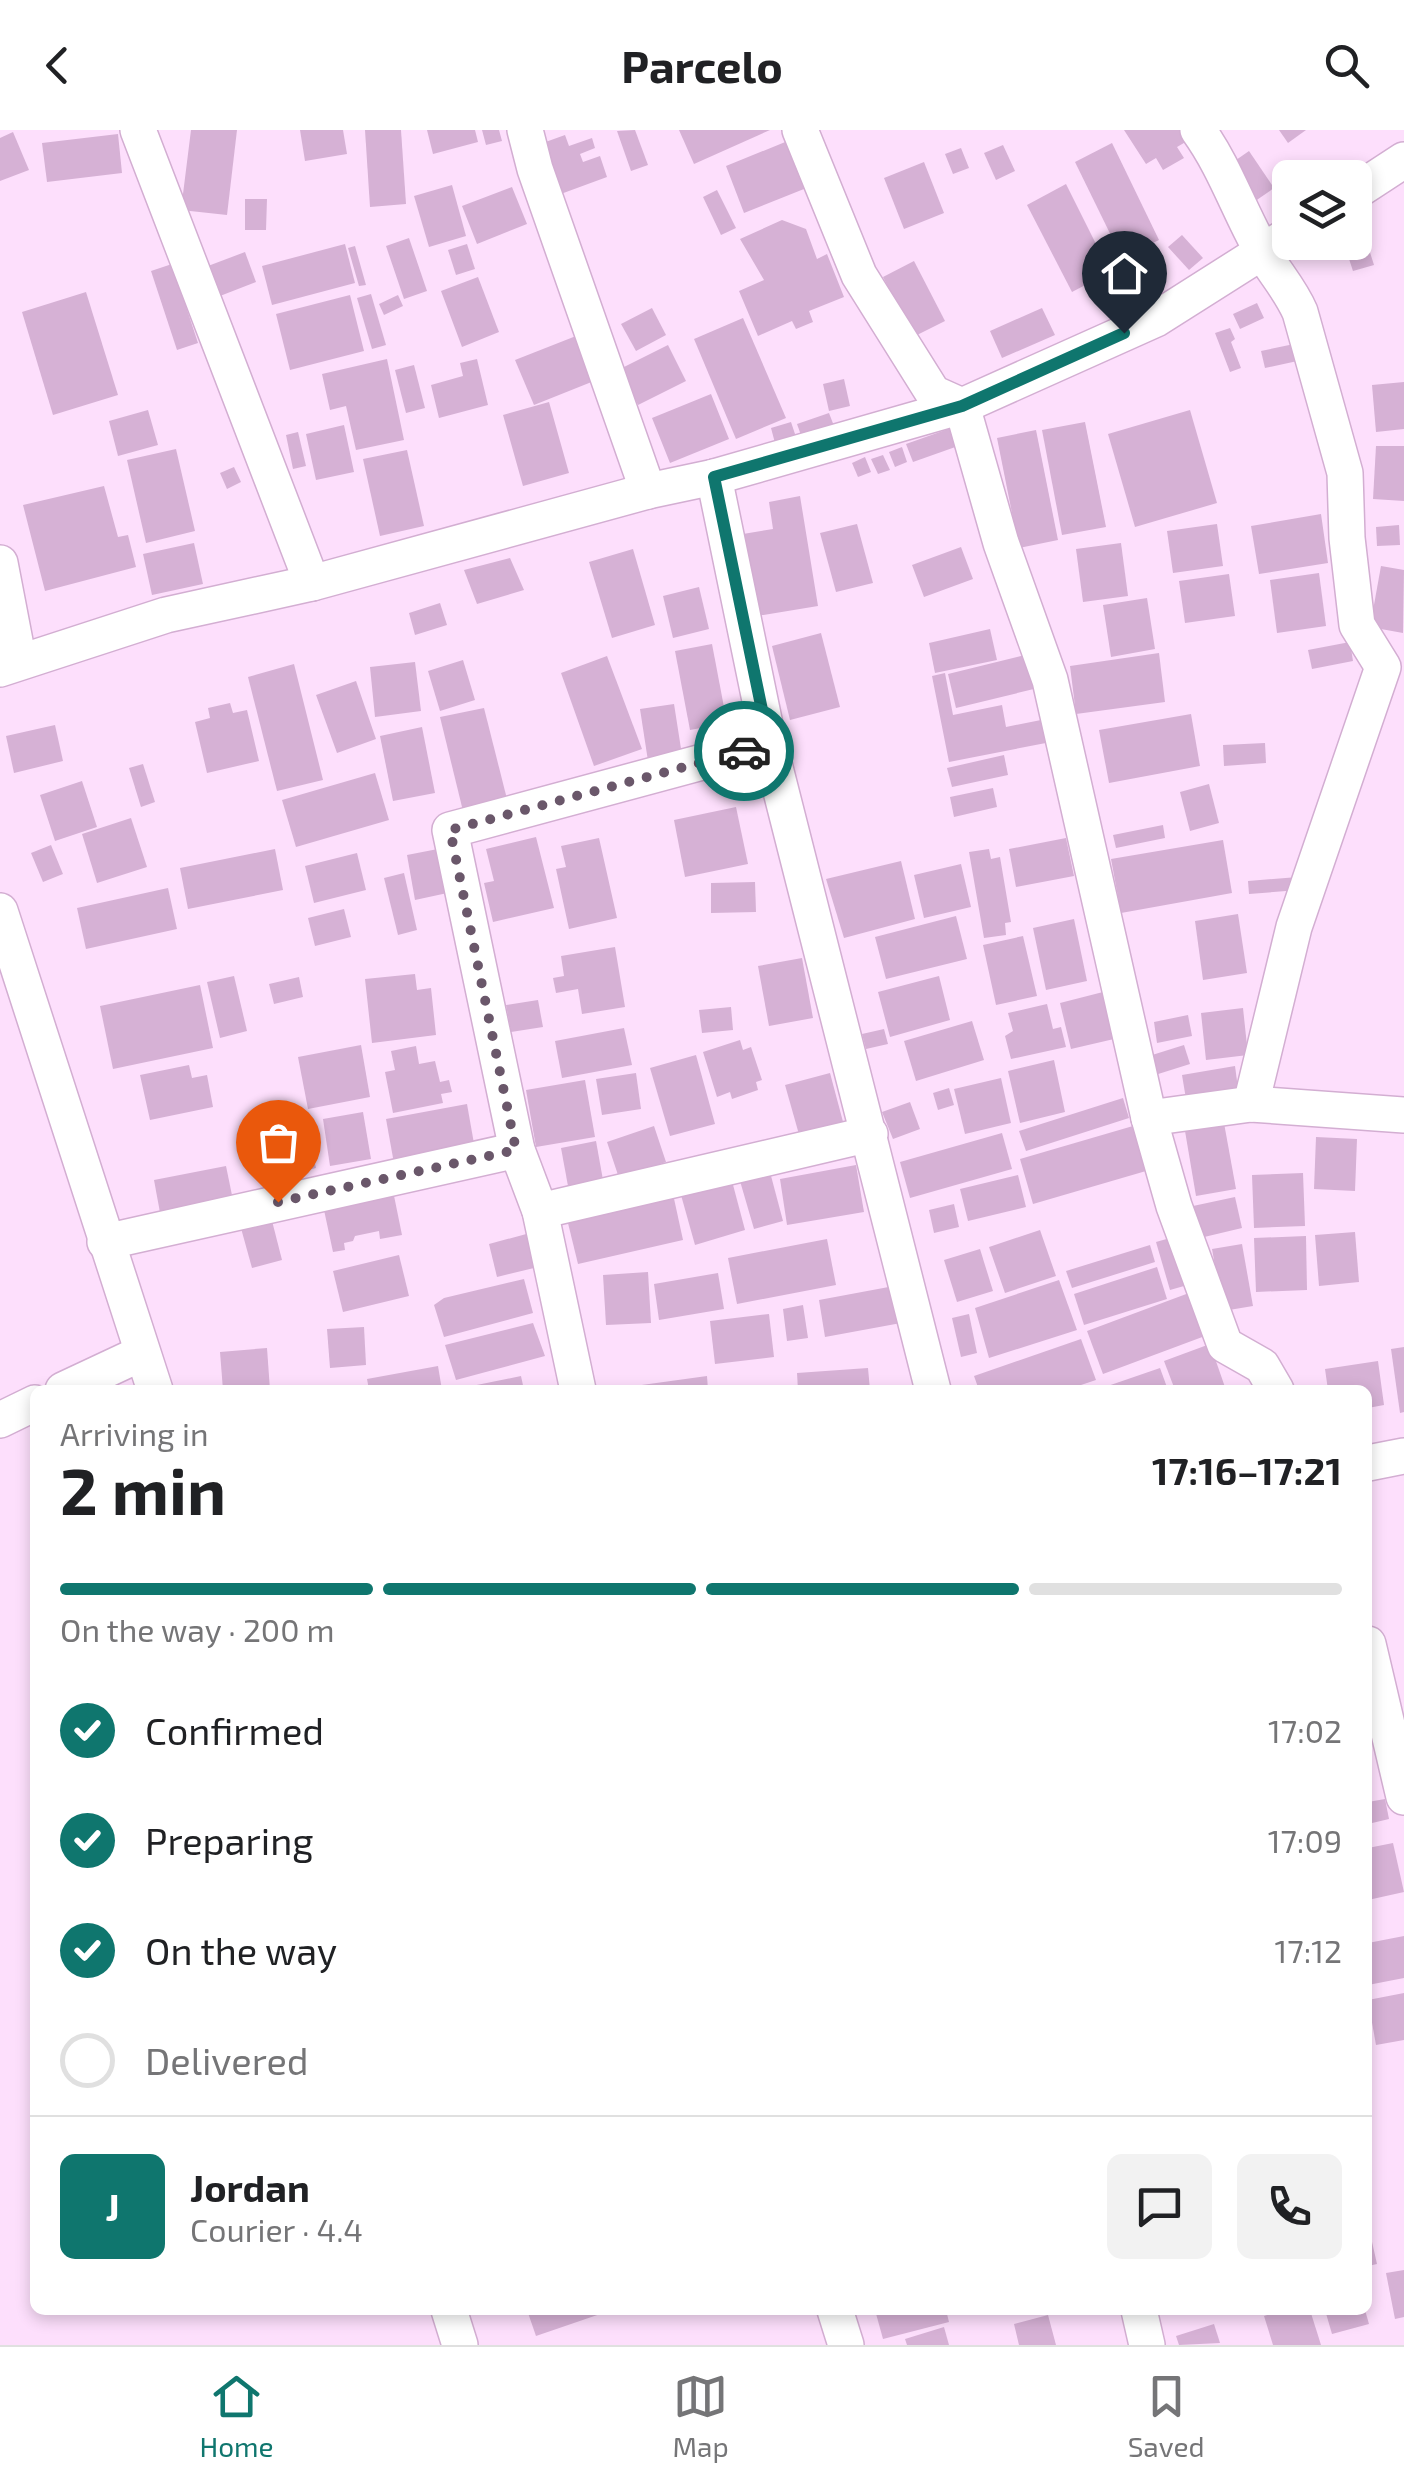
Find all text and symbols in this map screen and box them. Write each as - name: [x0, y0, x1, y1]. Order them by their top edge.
- icon: back: [30, 38, 85, 93]
- text: Parcelo: [621, 38, 783, 92]
- icon: search: [1319, 38, 1374, 93]
- map controls: [1272, 160, 1372, 260]
- button: layers: [1272, 160, 1372, 260]
- pin: [1082, 231, 1167, 334]
- icon: home: [1097, 246, 1152, 301]
- courier: [694, 701, 794, 801]
- icon: car: [717, 724, 772, 779]
- pin: [236, 1100, 321, 1203]
- icon: bag: [251, 1115, 306, 1170]
- text: Arriving in: [60, 1414, 209, 1452]
- text: 17:16–17:21: [1152, 1447, 1342, 1493]
- text: 2 min: [60, 1450, 226, 1528]
- text: On the way · 200 m: [60, 1610, 335, 1648]
- icon: check: [60, 1703, 115, 1758]
- text: Confirmed: [145, 1707, 324, 1753]
- text: 17:02: [1268, 1711, 1342, 1749]
- icon: check: [60, 1813, 115, 1868]
- text: Preparing: [145, 1817, 313, 1863]
- text: 17:09: [1268, 1821, 1342, 1859]
- icon: check: [60, 1923, 115, 1978]
- text: On the way: [145, 1927, 337, 1973]
- text: 17:12: [1275, 1931, 1342, 1969]
- text: Delivered: [145, 2037, 309, 2083]
- button: chat: [1107, 2154, 1212, 2259]
- button: phone: [1237, 2154, 1342, 2259]
- text: Jordan: [190, 2164, 310, 2210]
- text: J: [105, 2183, 120, 2229]
- text: Courier · 4.4: [190, 2210, 363, 2248]
- tab: Home: [199, 2369, 274, 2463]
- tab: Map: [673, 2369, 729, 2463]
- tab: Saved: [1128, 2369, 1205, 2463]

